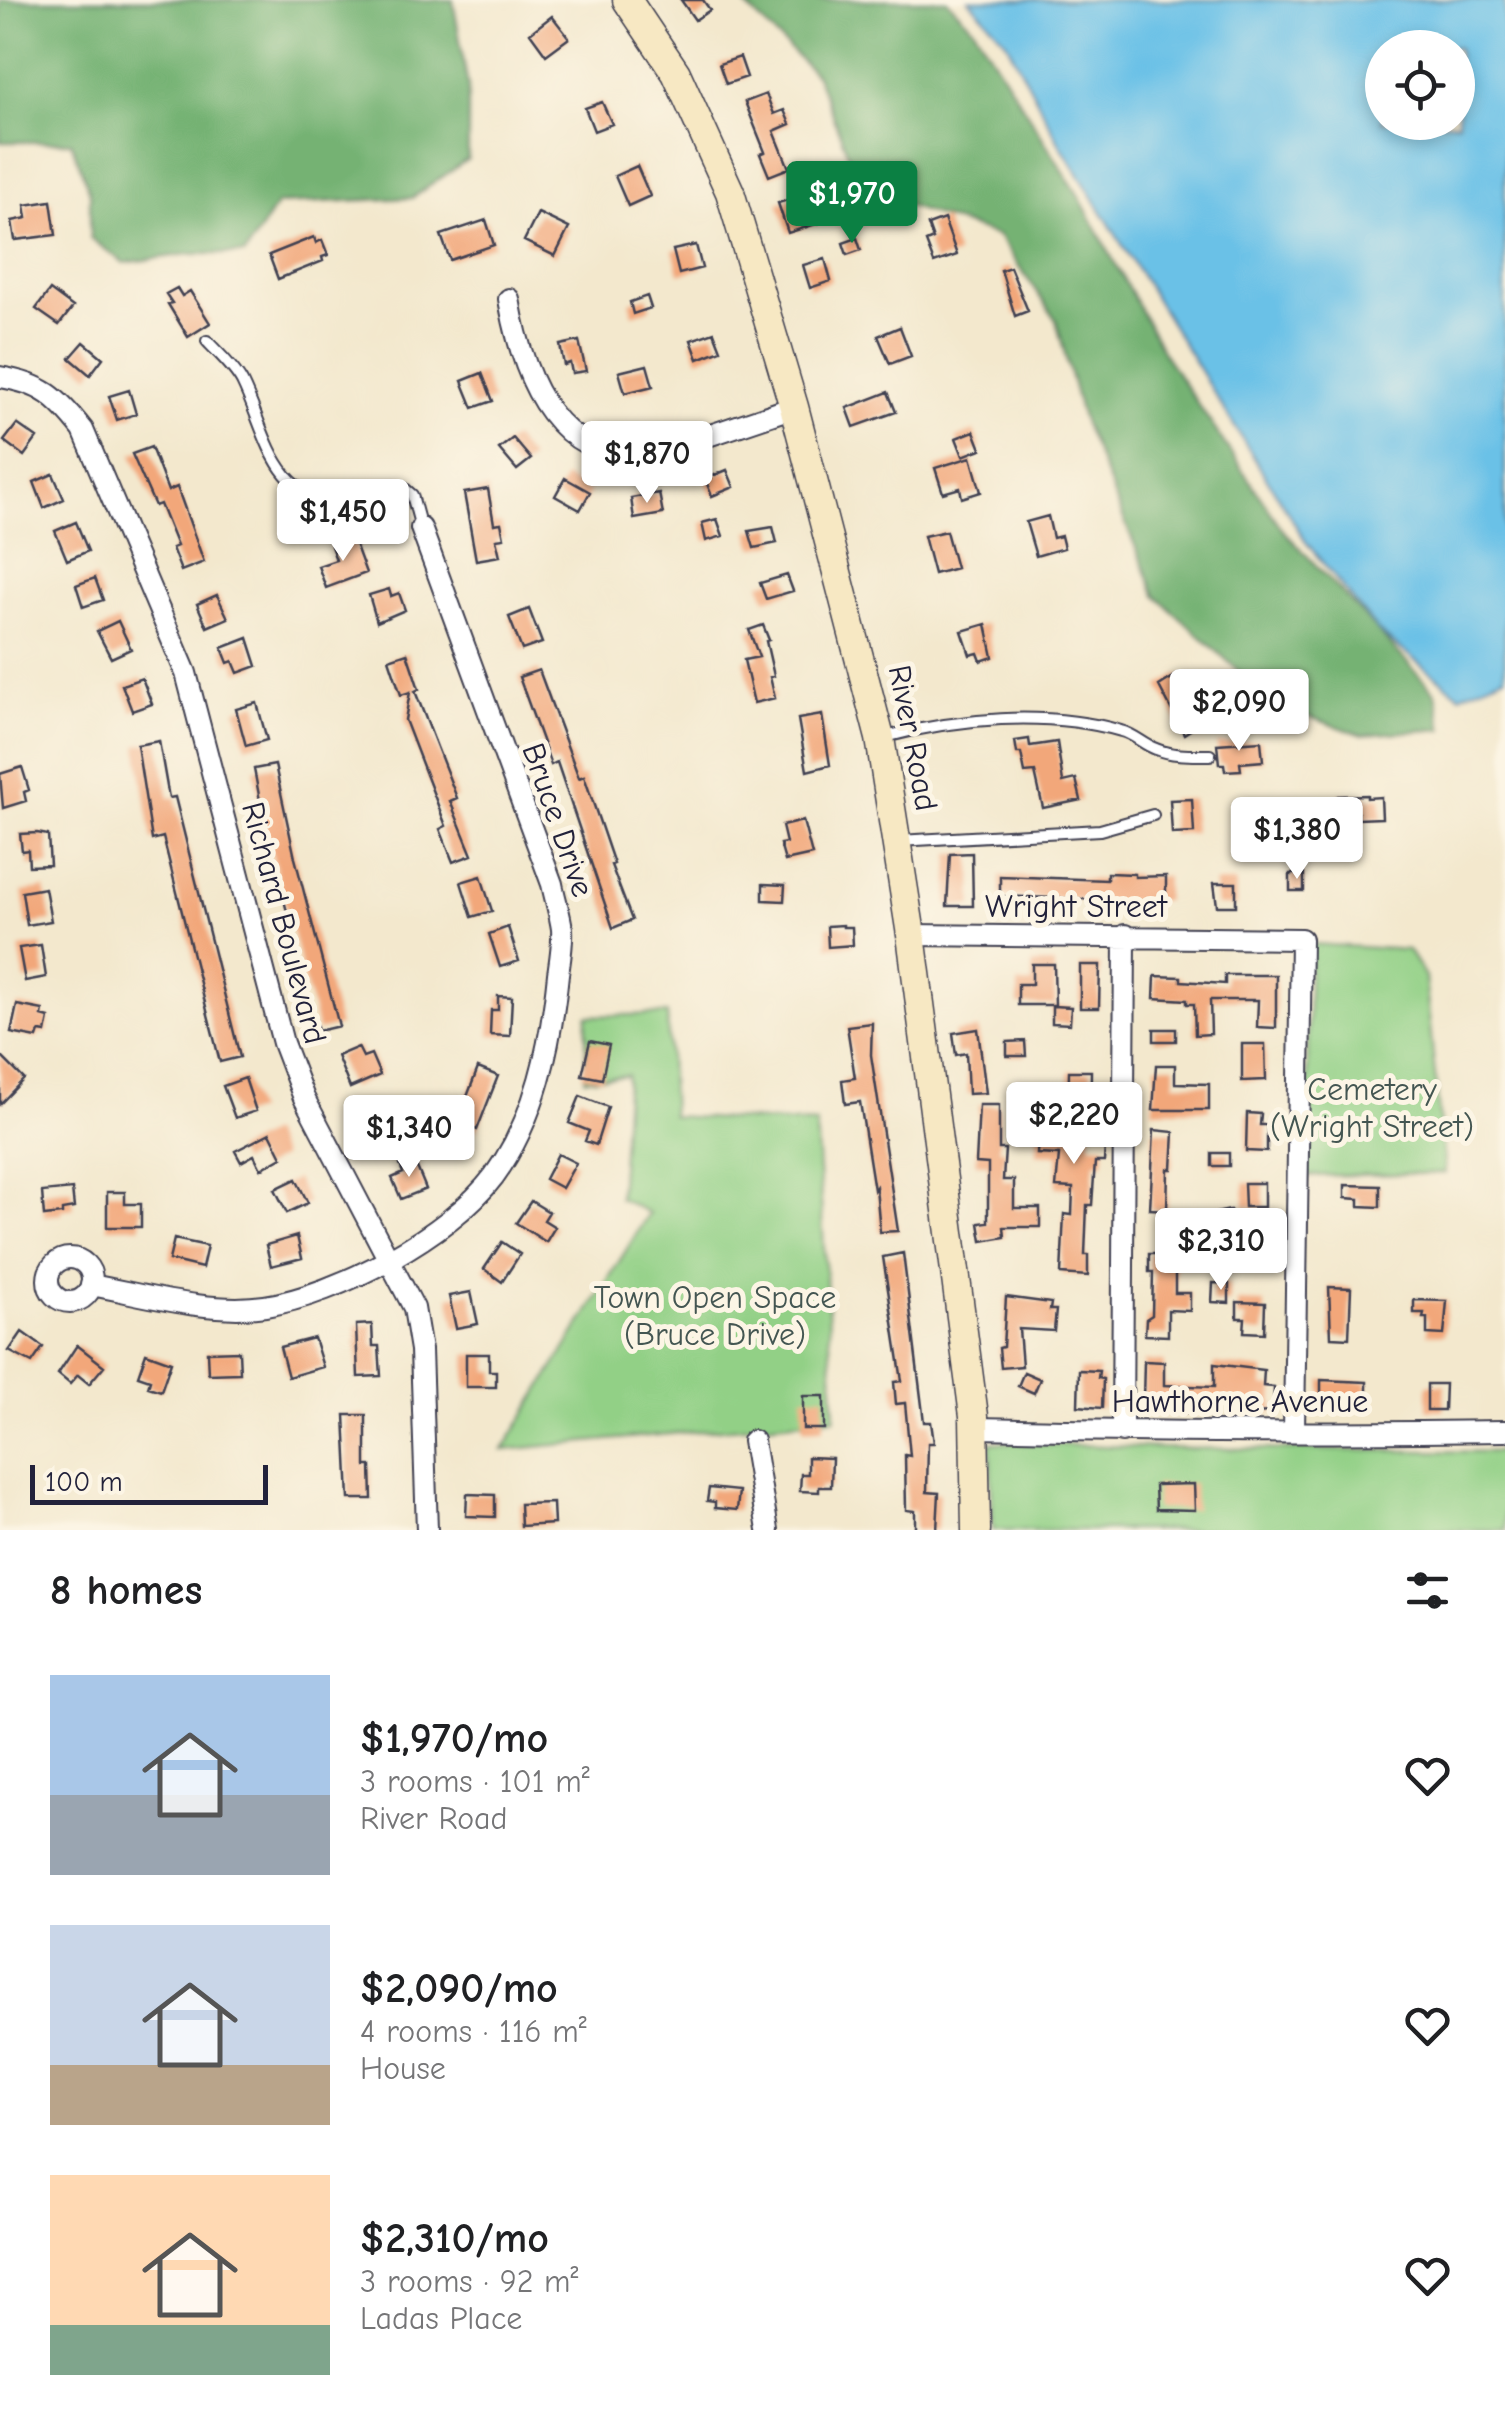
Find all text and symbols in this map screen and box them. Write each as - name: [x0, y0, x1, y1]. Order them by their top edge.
- map controls: [1365, 30, 1475, 140]
- button: locate: [1365, 30, 1475, 140]
- pin: $1,970: [771, 161, 933, 246]
- text: $1,970: [808, 175, 896, 212]
- pin: $1,870: [566, 421, 728, 506]
- text: $1,870: [603, 435, 691, 472]
- pin: $1,450: [262, 479, 424, 564]
- text: $1,450: [299, 493, 387, 530]
- street label: River Road: [881, 662, 945, 814]
- pin: $2,090: [1158, 669, 1320, 754]
- text: $2,090: [1192, 683, 1286, 720]
- street label: Bruce Drive: [514, 738, 602, 902]
- pin: $1,380: [1216, 797, 1378, 882]
- street label: Richard Boulevard: [234, 798, 334, 1048]
- text: $1,380: [1253, 811, 1341, 848]
- street label: Wright Street: [985, 888, 1168, 925]
- park label: Cemetery (Wright Street): [1270, 1071, 1474, 1145]
- pin: $2,220: [993, 1082, 1155, 1167]
- pin: $1,340: [328, 1095, 490, 1180]
- text: $2,220: [1028, 1096, 1120, 1133]
- text: $1,340: [365, 1109, 453, 1146]
- pin: $2,310: [1140, 1208, 1302, 1293]
- text: $2,310: [1177, 1222, 1265, 1259]
- park label: Town Open Space (Bruce Drive): [594, 1279, 836, 1353]
- street label: Hawthorne Avenue: [1112, 1383, 1368, 1420]
- scale bar: [30, 1460, 268, 1504]
- text: 100 m: [45, 1466, 123, 1498]
- icon: filters: [1400, 1563, 1455, 1618]
- text: 8 homes: [50, 1566, 202, 1615]
- text: $1,970/mo: [360, 1714, 548, 1763]
- icon: home: [130, 1715, 250, 1835]
- icon: heart: [1400, 1748, 1455, 1803]
- text: 3 rooms · 101 m²: [360, 1763, 590, 1800]
- text: River Road: [360, 1800, 508, 1837]
- text: $2,090/mo: [360, 1964, 558, 2013]
- icon: home: [130, 1965, 250, 2085]
- icon: heart: [1400, 1998, 1455, 2053]
- text: 4 rooms · 116 m²: [360, 2013, 587, 2050]
- text: House: [360, 2050, 446, 2087]
- text: $2,310/mo: [360, 2214, 549, 2263]
- icon: home: [130, 2215, 250, 2335]
- icon: heart: [1400, 2248, 1455, 2303]
- text: 3 rooms · 92 m²: [360, 2263, 579, 2300]
- text: Ladas Place: [360, 2300, 522, 2337]

